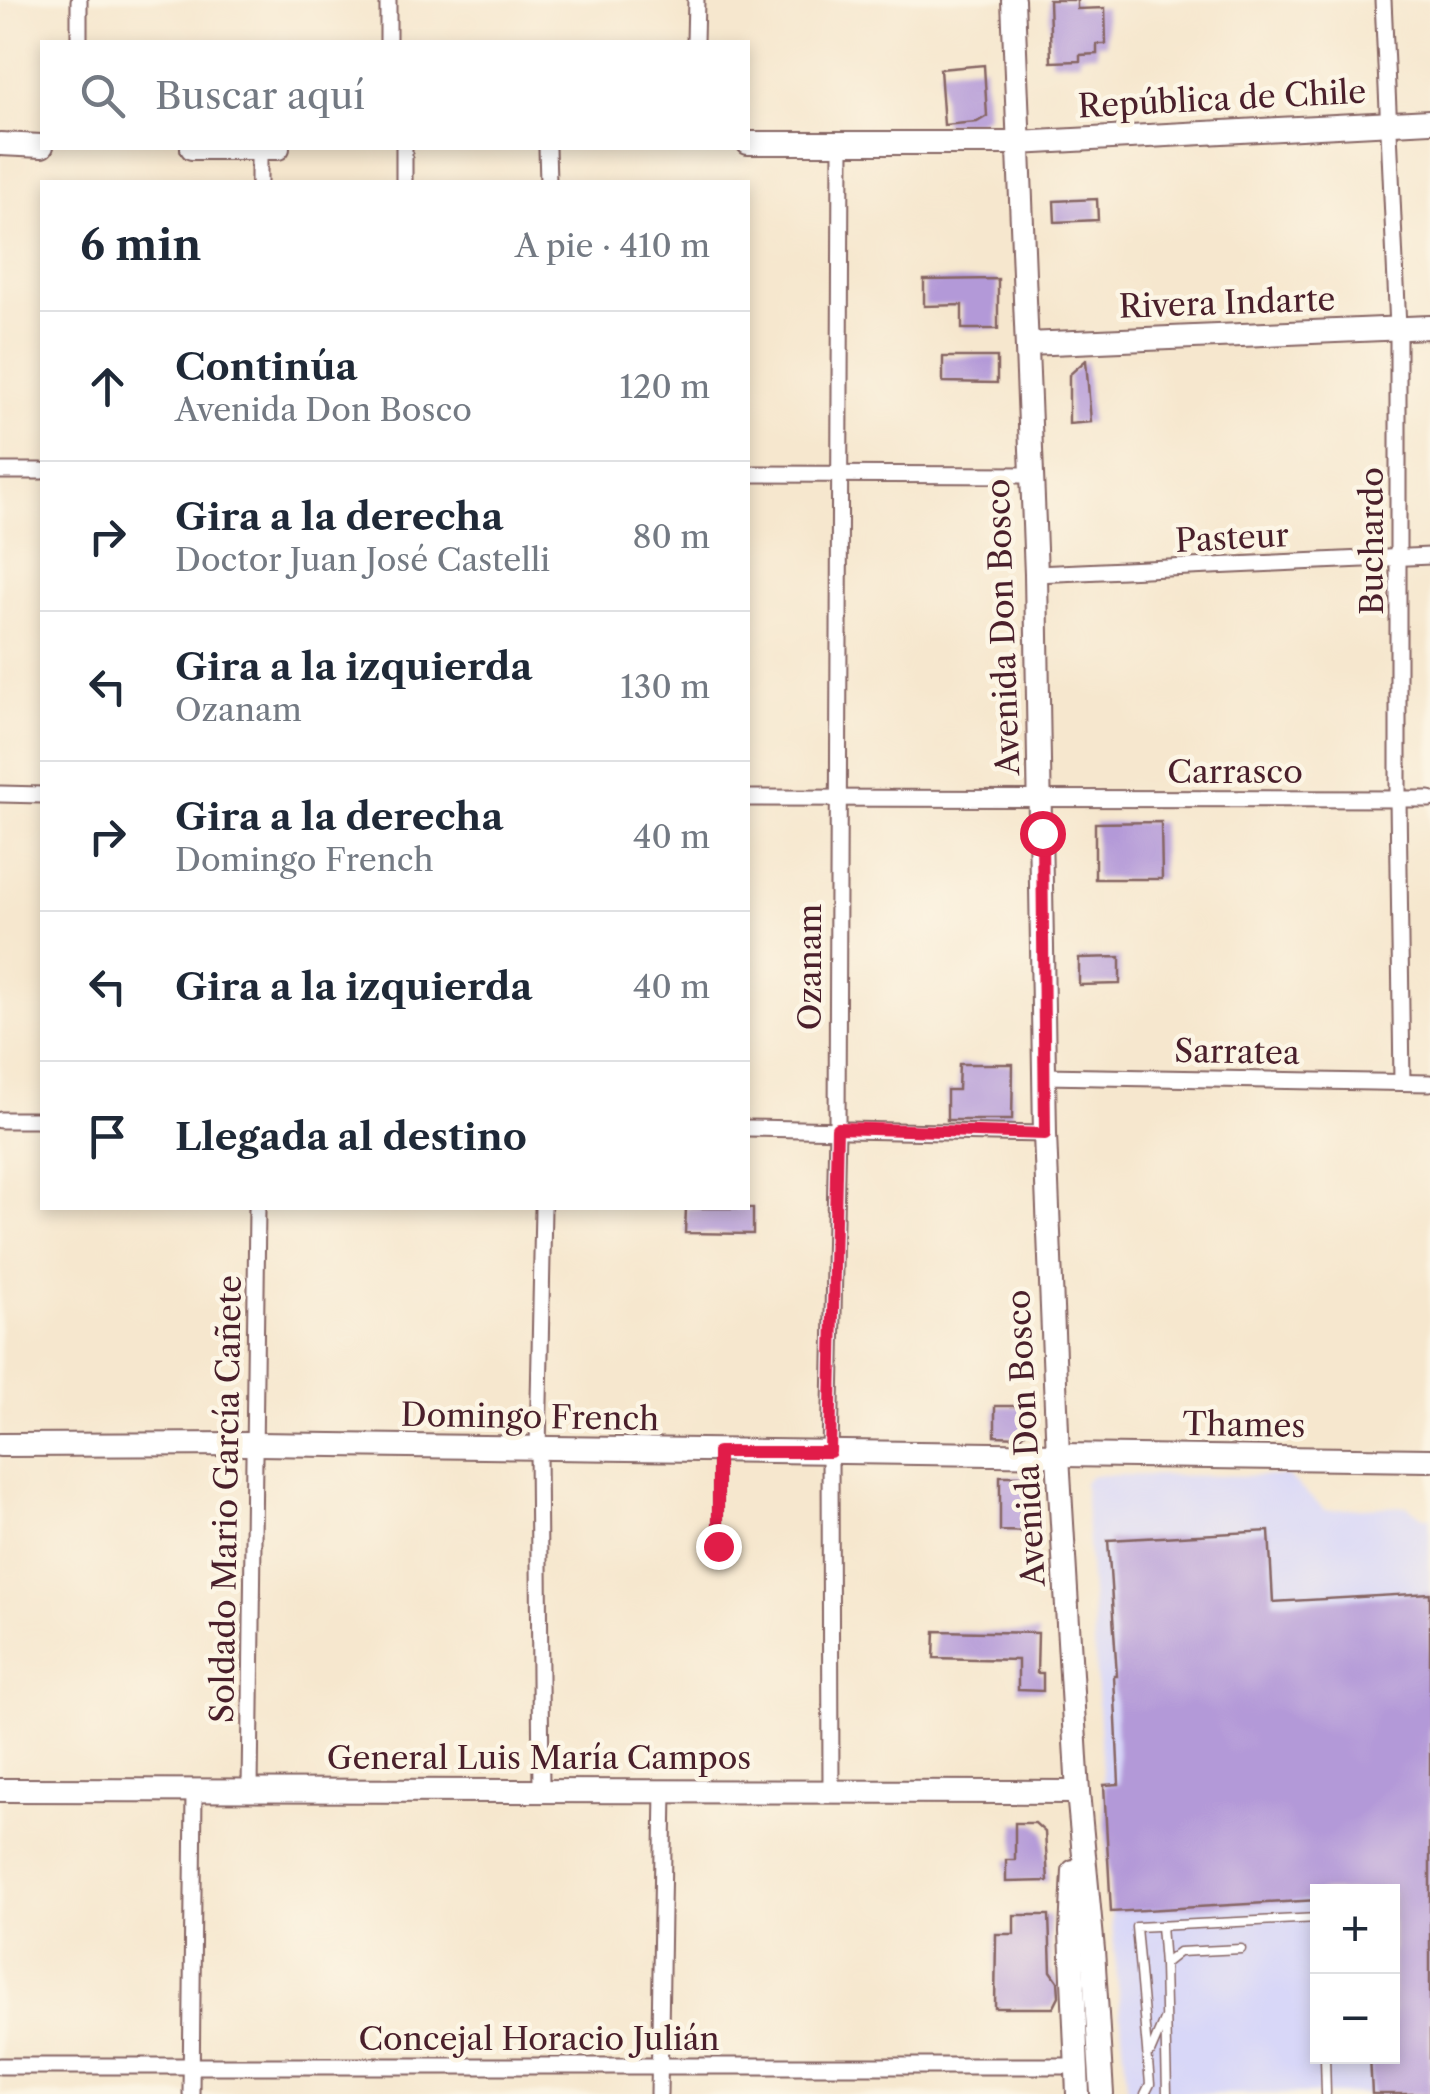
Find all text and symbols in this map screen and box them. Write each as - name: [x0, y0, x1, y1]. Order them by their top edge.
- search box: [40, 40, 750, 150]
- icon: search: [75, 68, 130, 123]
- street label: República de Chile: [1077, 71, 1367, 126]
- text: Buscar aquí: [155, 72, 365, 119]
- text: 6 min: [80, 219, 201, 271]
- text: A pie · 410 m: [515, 226, 710, 265]
- street label: Rivera Indarte: [1118, 279, 1336, 326]
- text: Continúa: [175, 343, 358, 390]
- icon: ahead: [80, 359, 135, 414]
- text: 120 m: [620, 367, 710, 406]
- text: Avenida Don Bosco: [175, 390, 472, 429]
- street label: Buchardo: [1352, 467, 1391, 615]
- street label: Avenida Don Bosco: [978, 478, 1027, 777]
- text: Gira a la derecha: [175, 493, 503, 540]
- icon: right: [80, 509, 135, 564]
- street label: Pasteur: [1174, 515, 1290, 560]
- text: 80 m: [632, 517, 710, 556]
- text: Doctor Juan José Castelli: [175, 540, 550, 579]
- text: Gira a la izquierda: [175, 643, 532, 690]
- icon: left: [80, 659, 135, 714]
- text: 130 m: [620, 667, 710, 706]
- text: Ozanam: [175, 690, 302, 729]
- street label: Carrasco: [1167, 752, 1303, 791]
- text: Gira a la derecha: [175, 793, 503, 840]
- icon: right: [80, 809, 135, 864]
- route start: [1020, 811, 1066, 857]
- text: 40 m: [633, 817, 710, 856]
- text: Domingo French: [175, 840, 434, 879]
- street label: Ozanam: [790, 903, 829, 1030]
- icon: left: [80, 959, 135, 1014]
- text: Gira a la izquierda: [175, 963, 532, 1010]
- text: 40 m: [633, 967, 710, 1006]
- street label: Sarratea: [1174, 1031, 1300, 1072]
- icon: arrive: [80, 1109, 135, 1164]
- text: Llegada al destino: [175, 1113, 527, 1160]
- street label: Soldado Mario García Cañete: [202, 1275, 249, 1723]
- street label: Avenida Don Bosco: [998, 1289, 1053, 1588]
- street label: Domingo French: [400, 1395, 660, 1438]
- street label: Thames: [1182, 1404, 1306, 1445]
- route end: [696, 1524, 742, 1570]
- street label: General Luis María Campos: [327, 1738, 751, 1777]
- map controls: [1310, 1884, 1400, 2064]
- button: +: [1310, 1884, 1400, 1974]
- button: −: [1310, 1974, 1400, 2064]
- street label: Concejal Horacio Julián: [358, 2019, 720, 2058]

